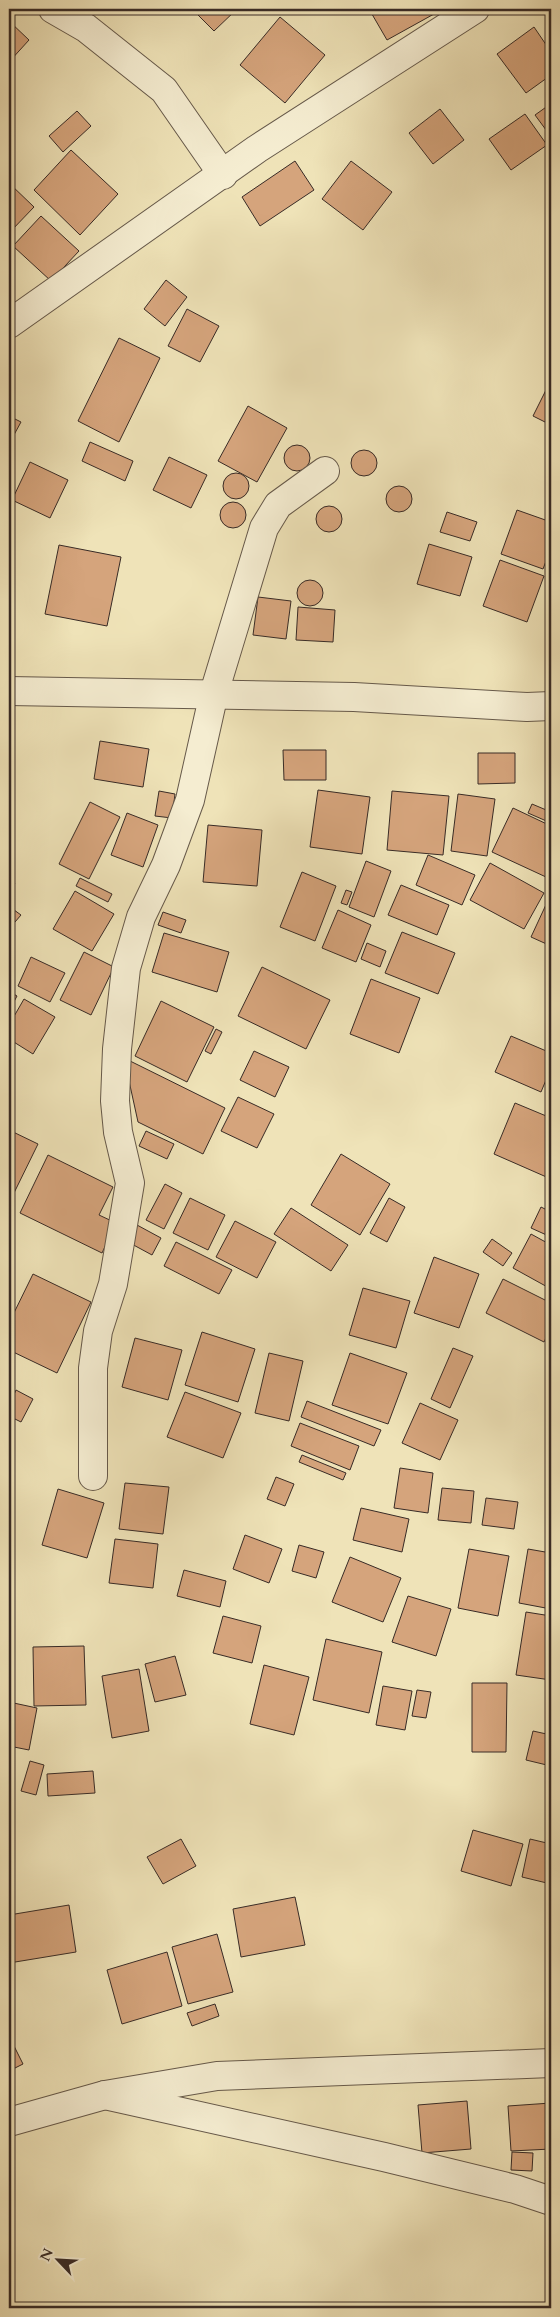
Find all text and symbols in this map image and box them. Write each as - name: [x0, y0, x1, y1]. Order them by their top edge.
- north arrow: [32, 2234, 82, 2284]
- text: N: [35, 2245, 58, 2264]

